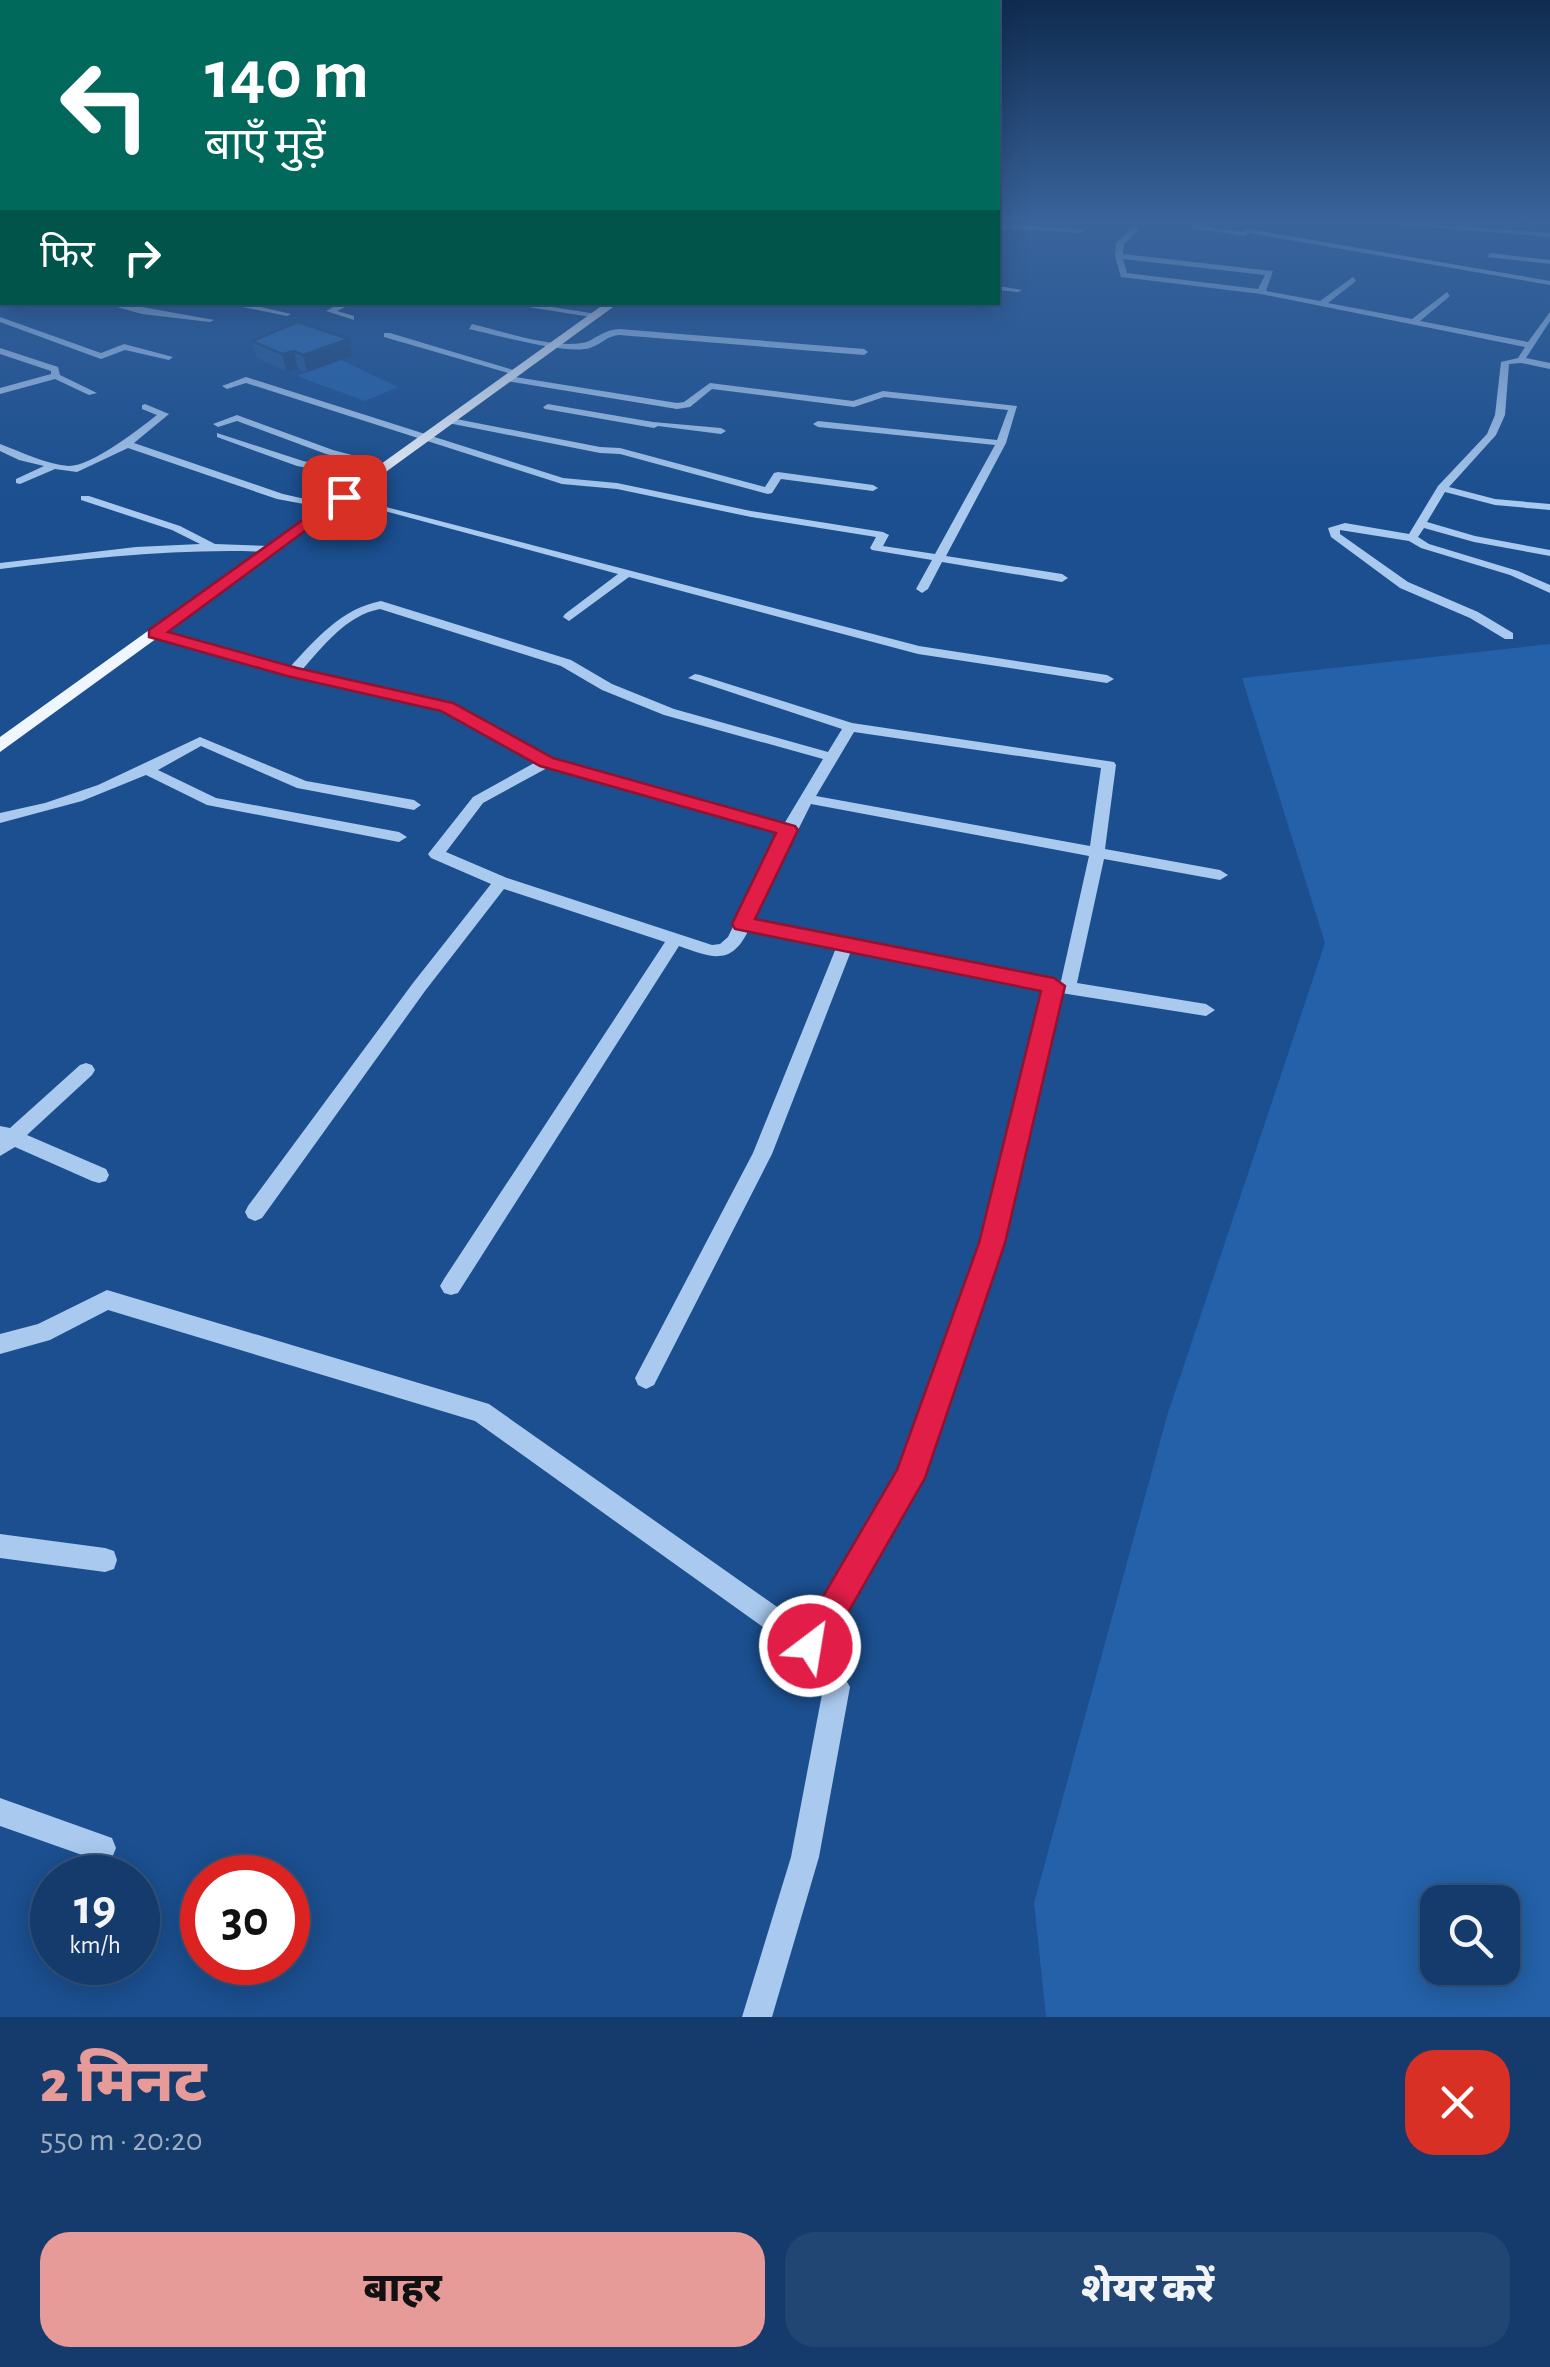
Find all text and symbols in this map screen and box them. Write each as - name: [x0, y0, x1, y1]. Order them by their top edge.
- icon: left: [40, 40, 170, 170]
- text: 140 m: [205, 41, 369, 111]
- text: बाएँ मुड़ें: [205, 123, 326, 168]
- icon: right: [115, 230, 170, 285]
- text: फिर: [40, 237, 95, 275]
- pin: [302, 455, 387, 540]
- icon: arrive: [317, 470, 372, 525]
- position arrow: [758, 1594, 862, 1698]
- speed limit sign: 30: [180, 1855, 310, 1985]
- text: 19: [74, 1883, 116, 1933]
- map controls: [1420, 1885, 1520, 1985]
- button: search: [1420, 1885, 1520, 1985]
- text: km/h: [69, 1933, 121, 1958]
- button: close: [1405, 2050, 1510, 2155]
- text: 2 मिनट: [40, 2053, 207, 2113]
- text: 550 m · 20:20: [40, 2124, 203, 2156]
- button: बाहर: [40, 2232, 765, 2347]
- button: शेयर करें: [785, 2232, 1510, 2347]

